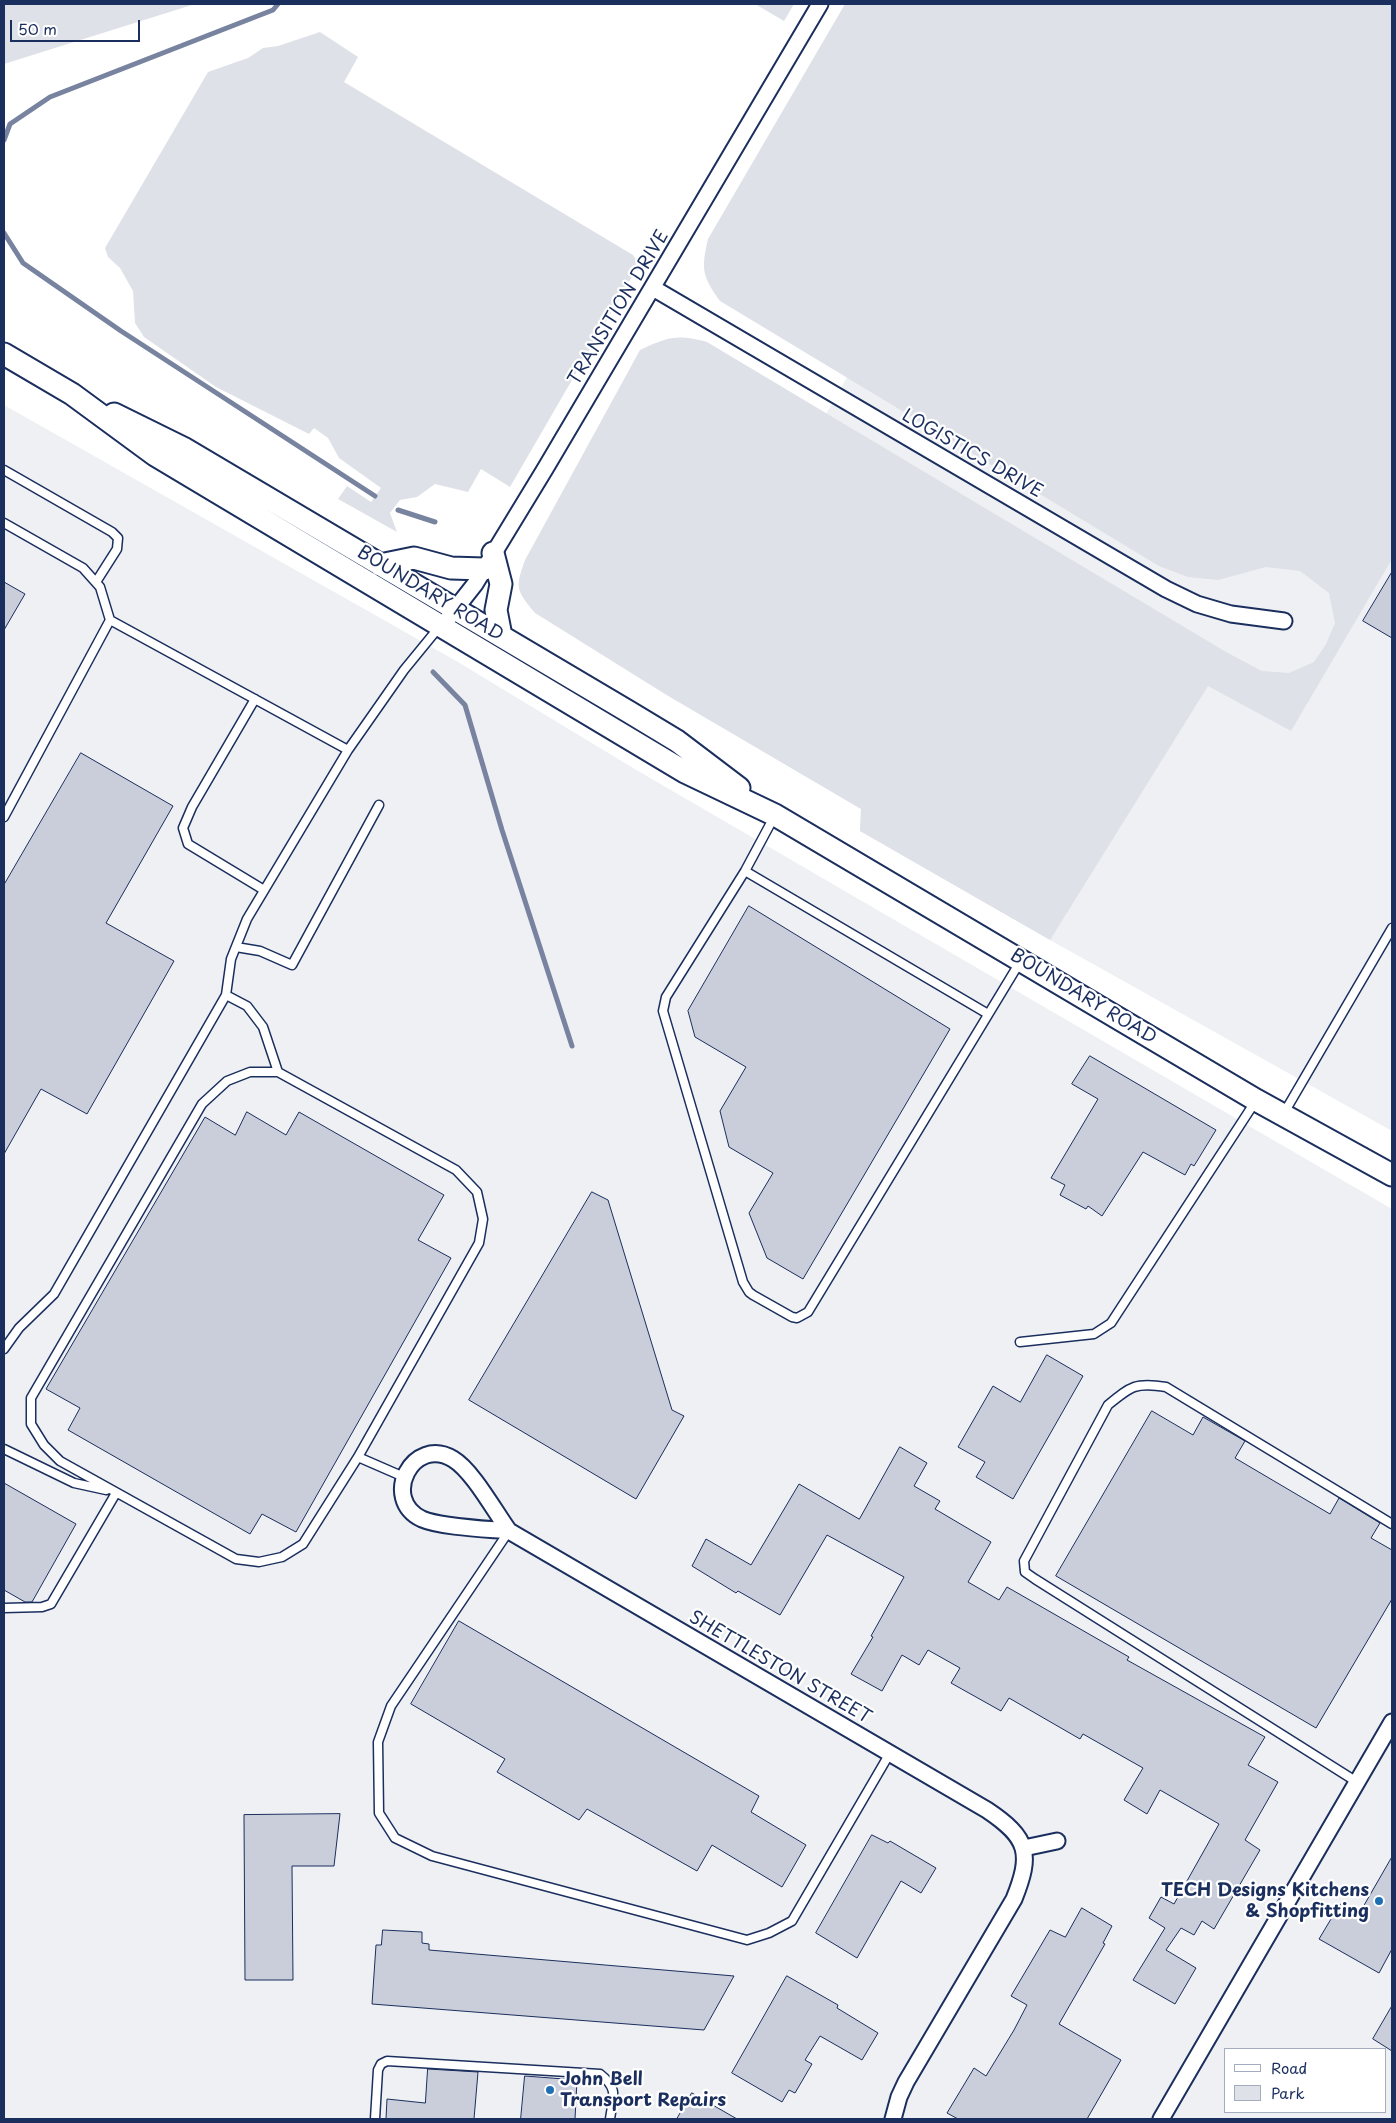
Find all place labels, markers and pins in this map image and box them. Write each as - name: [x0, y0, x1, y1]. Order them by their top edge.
- place label: TECH Designs Kitchens & Shopfitting: [1161, 1880, 1369, 1922]
- marker: TECH Designs Kitchens & Shopfitting: [1373, 1895, 1385, 1907]
- place label: John Bell Transport Repairs: [560, 2069, 726, 2112]
- marker: John Bell Transport Repairs: [544, 2084, 556, 2096]

